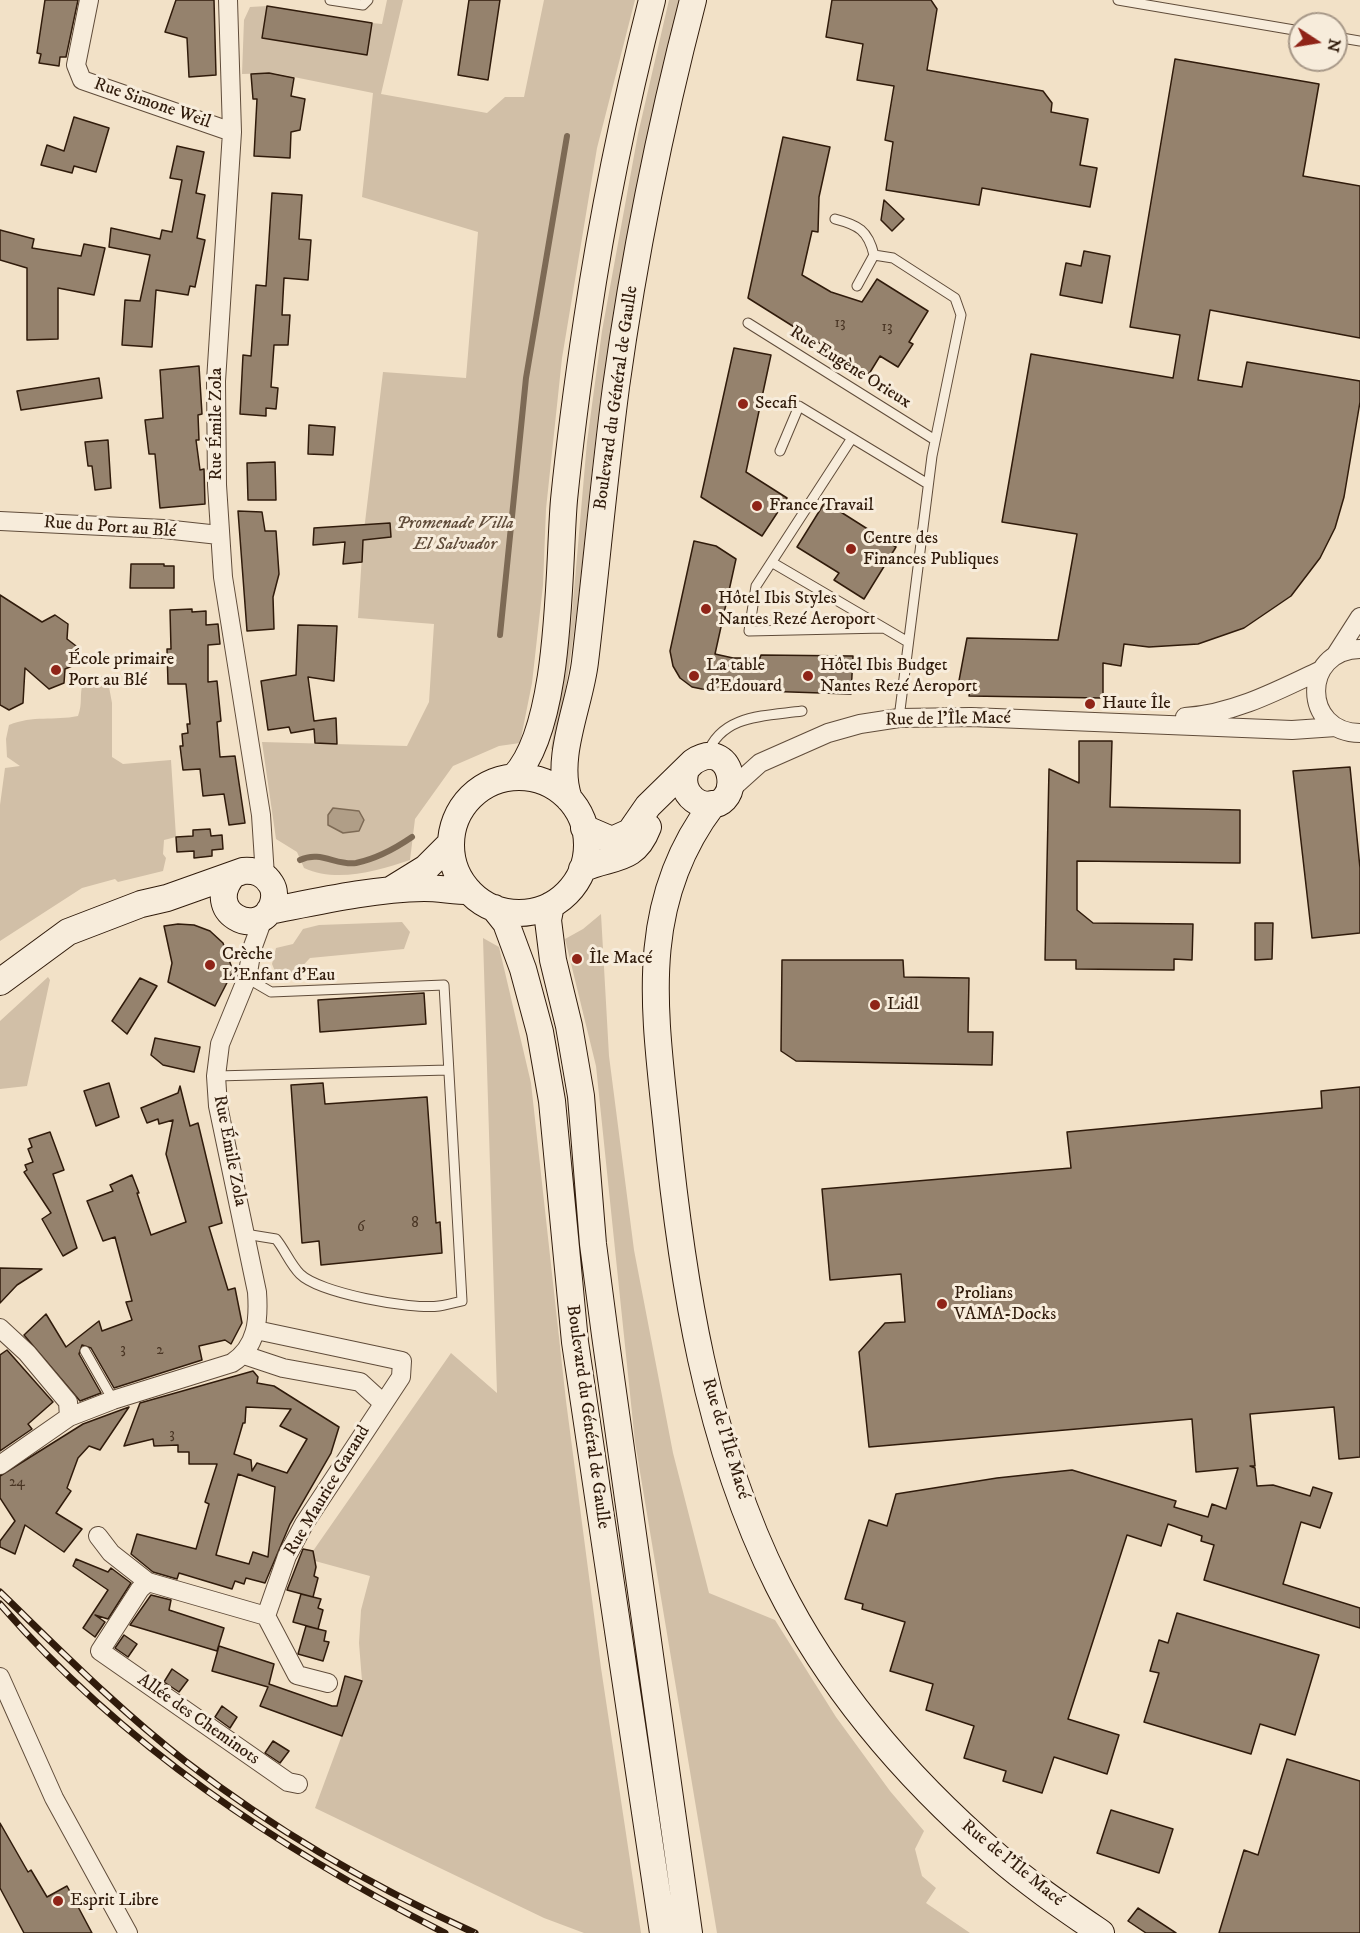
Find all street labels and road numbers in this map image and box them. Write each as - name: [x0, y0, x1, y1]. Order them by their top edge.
- street label: Rue Simone Weil: [91, 74, 213, 134]
- street label: Boulevard du Général de Gaulle: [591, 285, 643, 511]
- street label: Rue Eugène Orieux: [785, 322, 915, 414]
- street label: Rue Émile Zola: [206, 368, 228, 480]
- street label: Rue du Port au Blé: [43, 513, 177, 543]
- street label: Rue de l'Île Macé: [885, 708, 1011, 732]
- street label: Rue Émile Zola: [208, 1094, 250, 1208]
- street label: Boulevard du Général de Gaulle: [561, 1304, 613, 1530]
- street label: Rue de l'Île Macé: [696, 1376, 754, 1502]
- street label: Rue Maurice Garand: [281, 1422, 375, 1560]
- street label: Allée des Cheminots: [133, 1670, 263, 1770]
- street label: Rue de l'Île Macé: [956, 1816, 1068, 1912]

